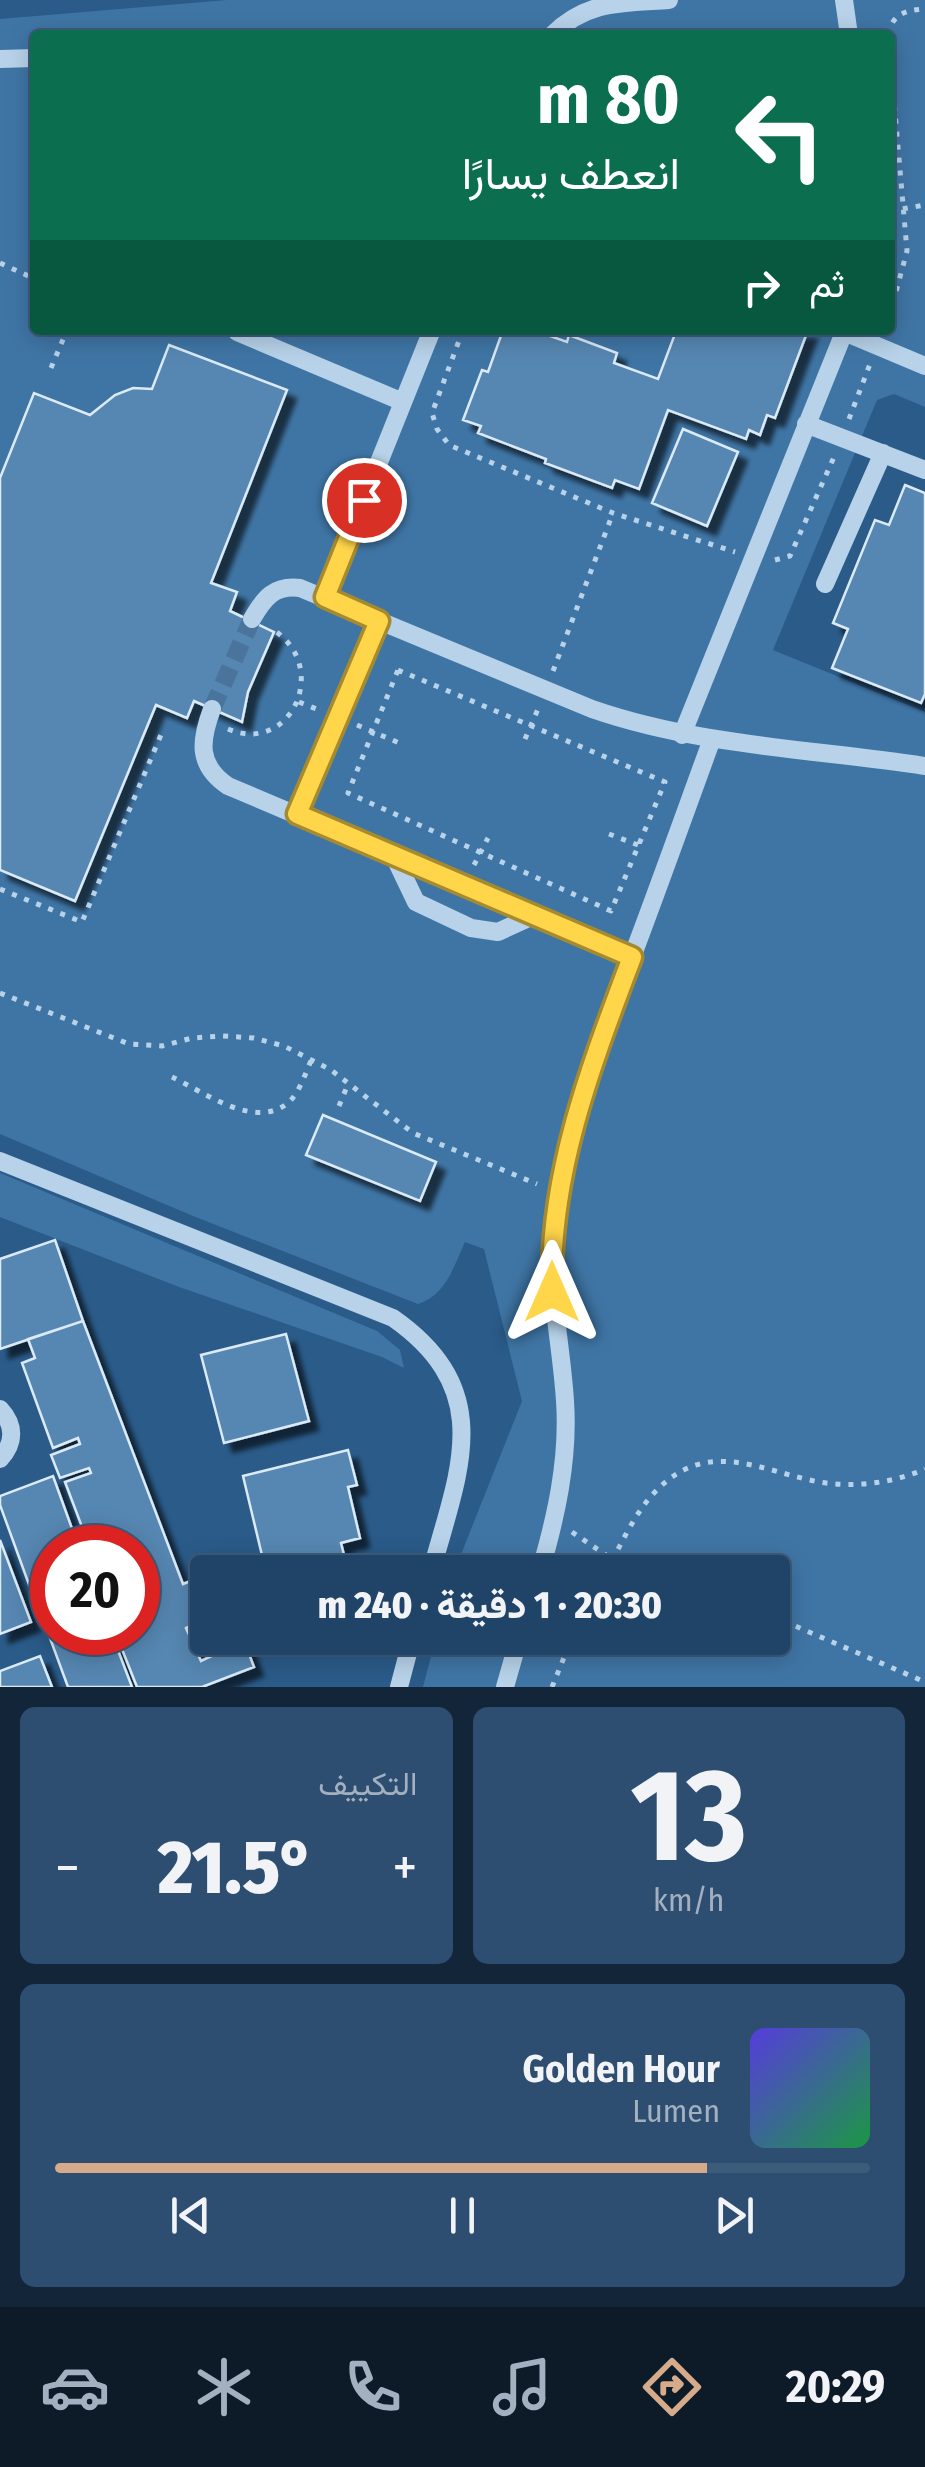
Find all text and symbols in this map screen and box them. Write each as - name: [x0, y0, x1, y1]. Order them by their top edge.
- text: 80 m: [537, 58, 680, 142]
- icon: left: [715, 70, 845, 200]
- text: انعطف يسارًا: [462, 147, 680, 201]
- icon: right: [734, 260, 789, 315]
- text: ثم: [809, 261, 845, 307]
- pin: [322, 458, 407, 543]
- icon: arrive: [337, 473, 392, 528]
- position arrow: [500, 1240, 604, 1344]
- speed limit sign: 20: [30, 1525, 160, 1655]
- text: 20:30 · 1 دقيقة · 240 m: [318, 1582, 662, 1628]
- text: 13: [631, 1738, 747, 1894]
- text: التكييف: [318, 1765, 418, 1803]
- text: 21.5°: [158, 1823, 314, 1913]
- text: −: [55, 1835, 80, 1901]
- text: +: [392, 1835, 417, 1901]
- text: km/h: [653, 1881, 724, 1919]
- text: Golden Hour: [523, 2046, 720, 2092]
- text: Lumen: [632, 2092, 720, 2130]
- icon: previous: [163, 2188, 218, 2243]
- icon: pause: [435, 2188, 490, 2243]
- icon: next: [707, 2188, 762, 2243]
- icon: car: [40, 2352, 110, 2422]
- icon: climate: [189, 2352, 259, 2422]
- icon: phone: [338, 2352, 408, 2422]
- icon: music: [487, 2352, 557, 2422]
- icon: directions: [637, 2352, 707, 2422]
- text: 20:29: [786, 2360, 885, 2414]

